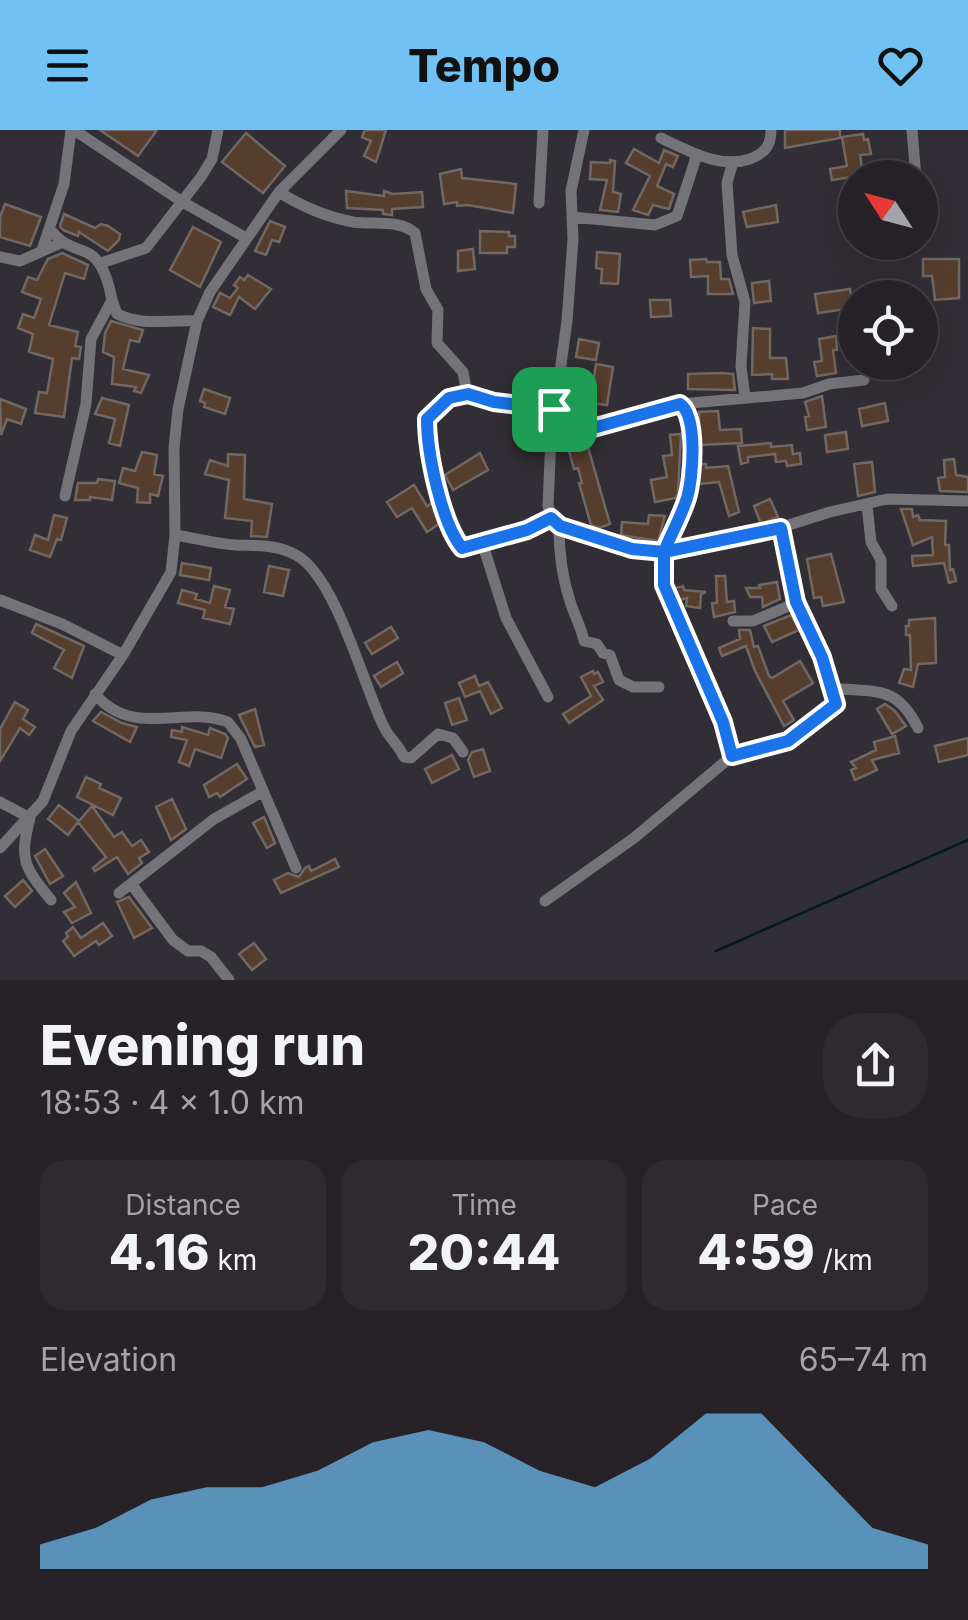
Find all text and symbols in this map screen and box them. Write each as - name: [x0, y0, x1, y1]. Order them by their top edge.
- icon: menu: [40, 38, 95, 93]
- text: Tempo: [408, 38, 560, 93]
- icon: heart: [873, 38, 928, 93]
- north arrow: [838, 160, 938, 260]
- map controls: [838, 160, 938, 380]
- button: locate: [838, 280, 938, 380]
- pin: [512, 367, 597, 452]
- icon: arrive: [527, 382, 582, 437]
- text: Evening run: [40, 1012, 365, 1078]
- button: share: [823, 1013, 928, 1118]
- text: 18:53 · 4 × 1.0 km: [40, 1083, 305, 1122]
- text: Distance: [125, 1188, 241, 1222]
- text: Time: [451, 1188, 517, 1222]
- text: Pace: [752, 1188, 818, 1222]
- text: 4.16: [109, 1222, 210, 1282]
- text: 20:44: [408, 1222, 560, 1282]
- text: 4:59: [697, 1222, 815, 1282]
- text: km: [210, 1243, 257, 1277]
- text: /km: [815, 1243, 873, 1277]
- text: Elevation: [40, 1340, 177, 1379]
- text: 65–74 m: [799, 1340, 928, 1379]

